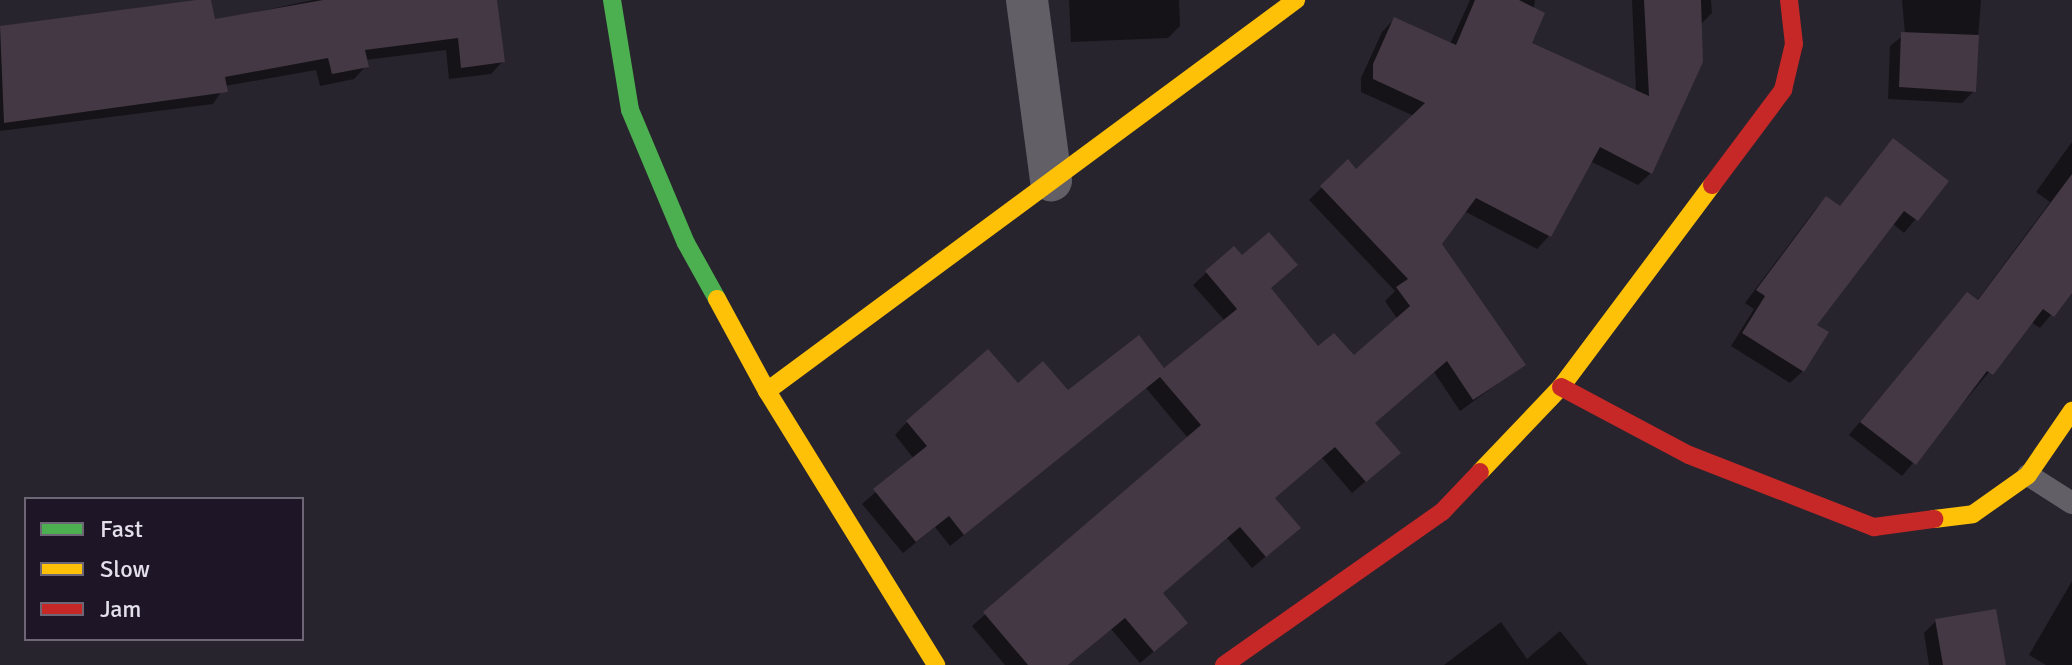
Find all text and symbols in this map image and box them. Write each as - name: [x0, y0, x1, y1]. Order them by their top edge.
- legend: [24, 497, 304, 641]
- text: Fast: [100, 514, 143, 544]
- text: Slow: [100, 554, 150, 584]
- text: Jam: [100, 594, 141, 624]

